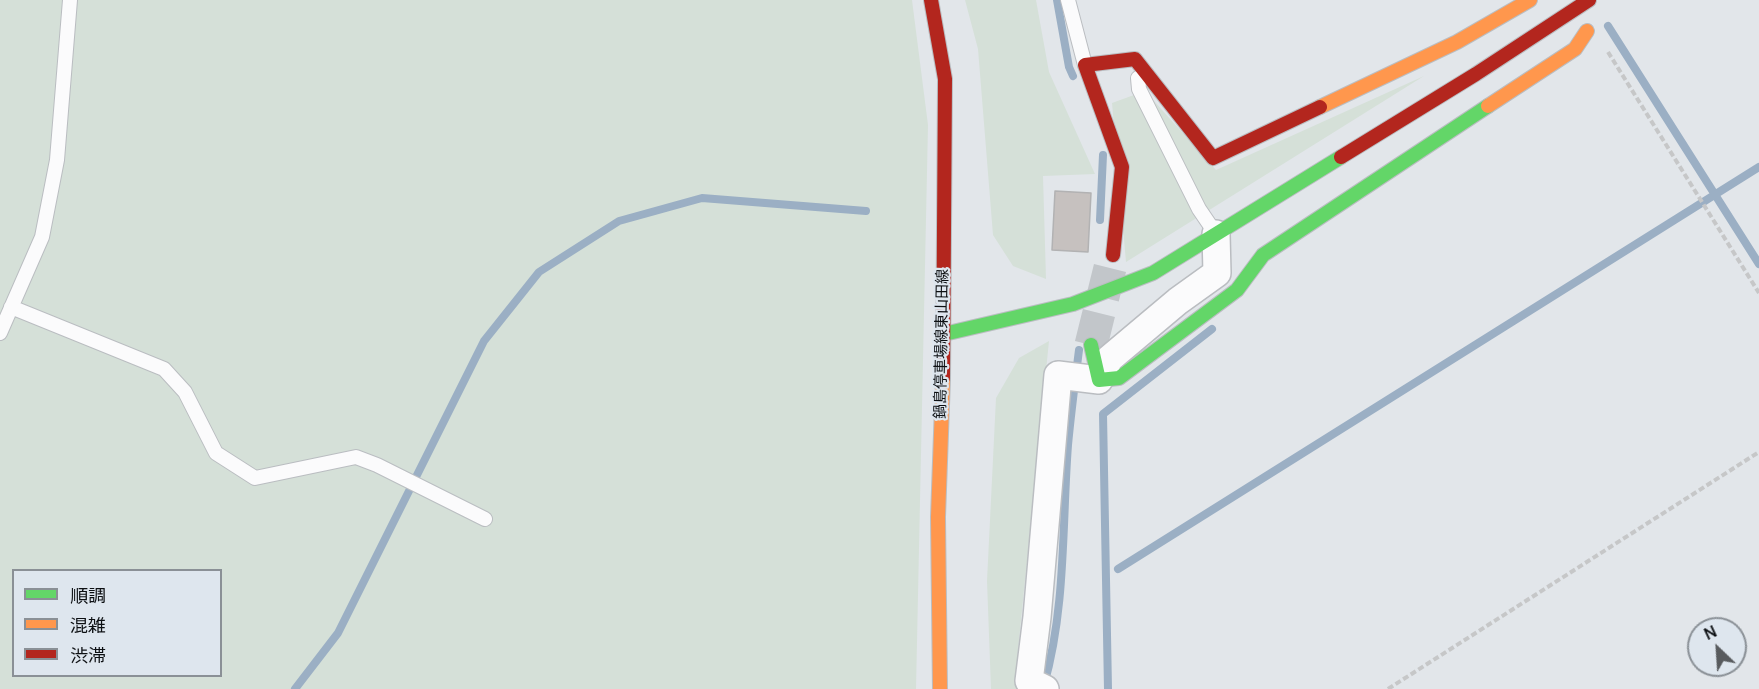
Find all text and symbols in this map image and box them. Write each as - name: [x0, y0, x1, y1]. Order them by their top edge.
- street label: 鍋島停車場線東山田線: [932, 269, 952, 419]
- legend: [12, 569, 222, 677]
- text: 順調: [70, 583, 106, 607]
- text: 混雑: [70, 613, 106, 637]
- north arrow: [1687, 617, 1747, 677]
- text: N: [1700, 620, 1720, 645]
- text: 渋滞: [70, 643, 106, 667]

